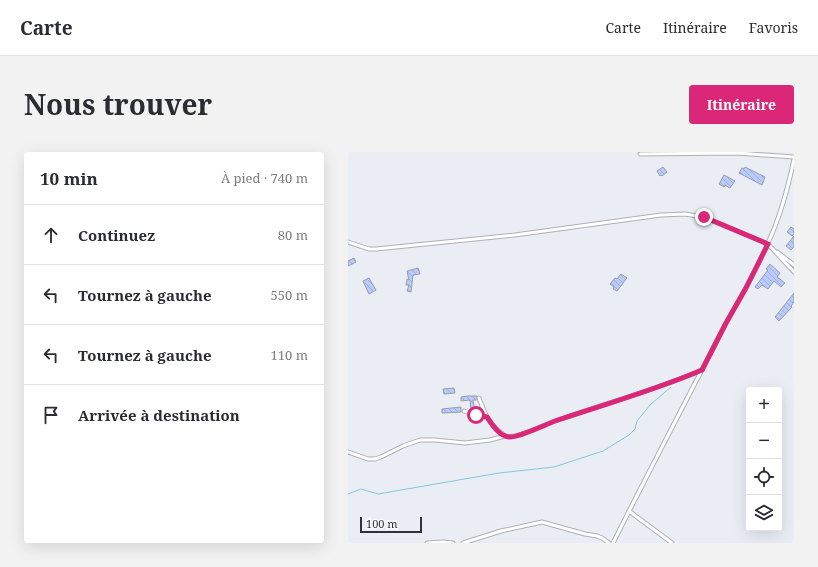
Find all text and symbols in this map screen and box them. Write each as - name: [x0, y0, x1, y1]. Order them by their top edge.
- text: Carte: [20, 15, 73, 41]
- text: Carte: [606, 18, 641, 37]
- text: Itinéraire: [663, 18, 727, 37]
- text: Favoris: [749, 18, 798, 37]
- text: Nous trouver: [24, 85, 212, 123]
- button: Itinéraire: [689, 85, 794, 124]
- text: 10 min: [40, 167, 98, 190]
- text: À pied · 740 m: [221, 169, 308, 187]
- route end: [695, 208, 713, 226]
- icon: ahead: [40, 224, 62, 246]
- text: Continuez: [78, 225, 155, 245]
- text: 80 m: [278, 226, 308, 244]
- icon: left: [40, 284, 62, 306]
- text: Tournez à gauche: [78, 285, 212, 305]
- text: 550 m: [271, 286, 308, 304]
- icon: left: [40, 344, 62, 366]
- text: Tournez à gauche: [78, 345, 212, 365]
- text: 110 m: [271, 346, 308, 364]
- map controls: [746, 387, 782, 531]
- button: +: [746, 387, 782, 423]
- icon: arrive: [40, 404, 62, 426]
- text: Arrivée à destination: [78, 405, 240, 425]
- route start: [467, 406, 485, 424]
- button: −: [746, 423, 782, 459]
- button: locate: [746, 459, 782, 495]
- button: layers: [746, 495, 782, 531]
- scale bar: [360, 515, 422, 534]
- text: 100 m: [366, 516, 398, 531]

